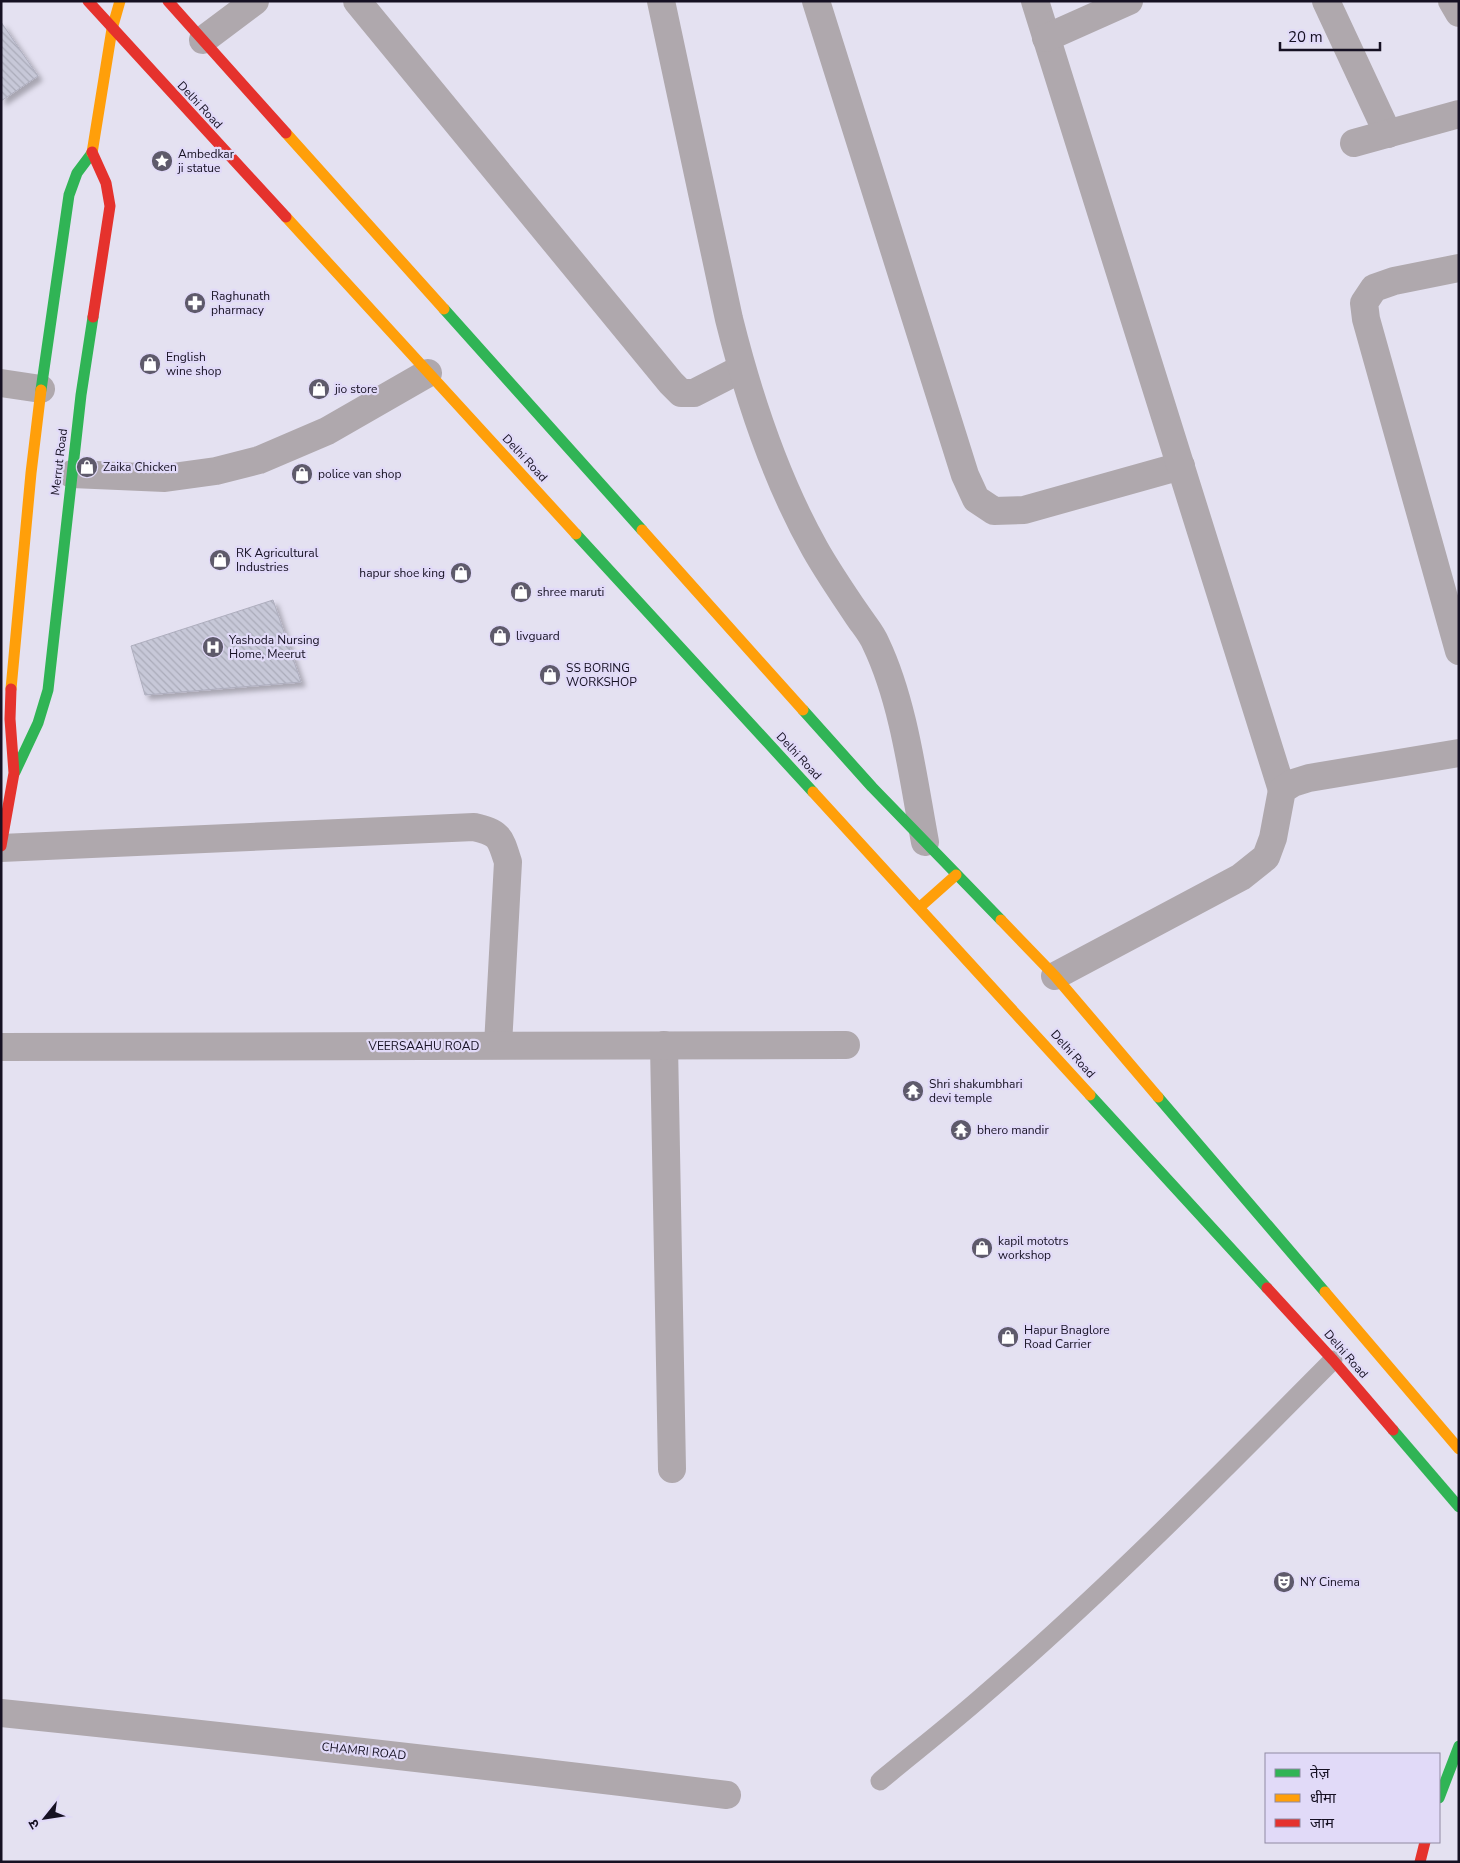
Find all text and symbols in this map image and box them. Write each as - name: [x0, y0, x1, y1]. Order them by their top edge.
- scale bar: [1280, 20, 1380, 52]
- text: 20 m: [1288, 27, 1323, 47]
- street label: Delhi Road: [174, 78, 226, 132]
- place label: Ambedkar ji statue: [177, 146, 235, 176]
- place icon: Ambedkar ji statue: [150, 149, 174, 173]
- place label: Raghunath pharmacy: [211, 288, 270, 318]
- pharmacy icon: Raghunath pharmacy: [183, 291, 207, 315]
- place label: English wine shop: [166, 349, 221, 379]
- shop icon: English wine shop: [138, 352, 162, 376]
- shop icon: jio store: [307, 377, 331, 401]
- place label: jio store: [334, 381, 378, 397]
- street label: Merrut Road: [47, 428, 71, 496]
- street label: Delhi Road: [499, 431, 551, 485]
- shop icon: Zaika Chicken: [75, 455, 99, 479]
- place label: Zaika Chicken: [103, 459, 177, 475]
- shop icon: police van shop: [290, 462, 314, 486]
- place label: police van shop: [318, 466, 402, 482]
- place label: RK Agricultural Industries: [236, 545, 319, 575]
- shop icon: RK Agricultural Industries: [208, 548, 232, 572]
- shop icon: hapur shoe king: [449, 561, 473, 585]
- place label: hapur shoe king: [359, 565, 445, 581]
- shop icon: shree maruti: [509, 580, 533, 604]
- place label: shree maruti: [537, 584, 604, 600]
- shop icon: livguard: [488, 624, 512, 648]
- place label: livguard: [516, 628, 560, 644]
- place label: Yashoda Nursing Home, Meerut: [228, 632, 320, 662]
- hospital icon: Yashoda Nursing Home, Meerut: [201, 635, 225, 659]
- place label: SS BORING WORKSHOP: [566, 660, 637, 690]
- shop icon: SS BORING WORKSHOP: [538, 663, 562, 687]
- street label: Delhi Road: [773, 729, 825, 783]
- street label: Delhi Road: [1047, 1027, 1099, 1081]
- street label: VEERSAAHU ROAD: [368, 1038, 479, 1054]
- place label: Shri shakumbhari devi temple: [929, 1076, 1023, 1106]
- temple icon: Shri shakumbhari devi temple: [901, 1079, 925, 1103]
- temple icon: bhero mandir: [949, 1118, 973, 1142]
- place label: bhero mandir: [977, 1122, 1049, 1138]
- place label: kapil mototrs workshop: [998, 1233, 1069, 1263]
- shop icon: kapil mototrs workshop: [970, 1236, 994, 1260]
- place label: Hapur Bnaglore Road Carrier: [1024, 1322, 1110, 1352]
- shop icon: Hapur Bnaglore Road Carrier: [996, 1325, 1020, 1349]
- street label: Delhi Road: [1320, 1326, 1372, 1382]
- theatre icon: NY Cinema: [1272, 1570, 1296, 1594]
- place label: NY Cinema: [1300, 1574, 1360, 1590]
- street label: CHAMRI ROAD: [321, 1739, 407, 1763]
- legend: [1265, 1753, 1440, 1843]
- text: तेज़: [1310, 1763, 1331, 1783]
- text: धीमा: [1310, 1788, 1337, 1808]
- north arrow: [20, 1793, 70, 1843]
- text: जाम: [1310, 1813, 1335, 1833]
- text: उ: [23, 1815, 44, 1833]

